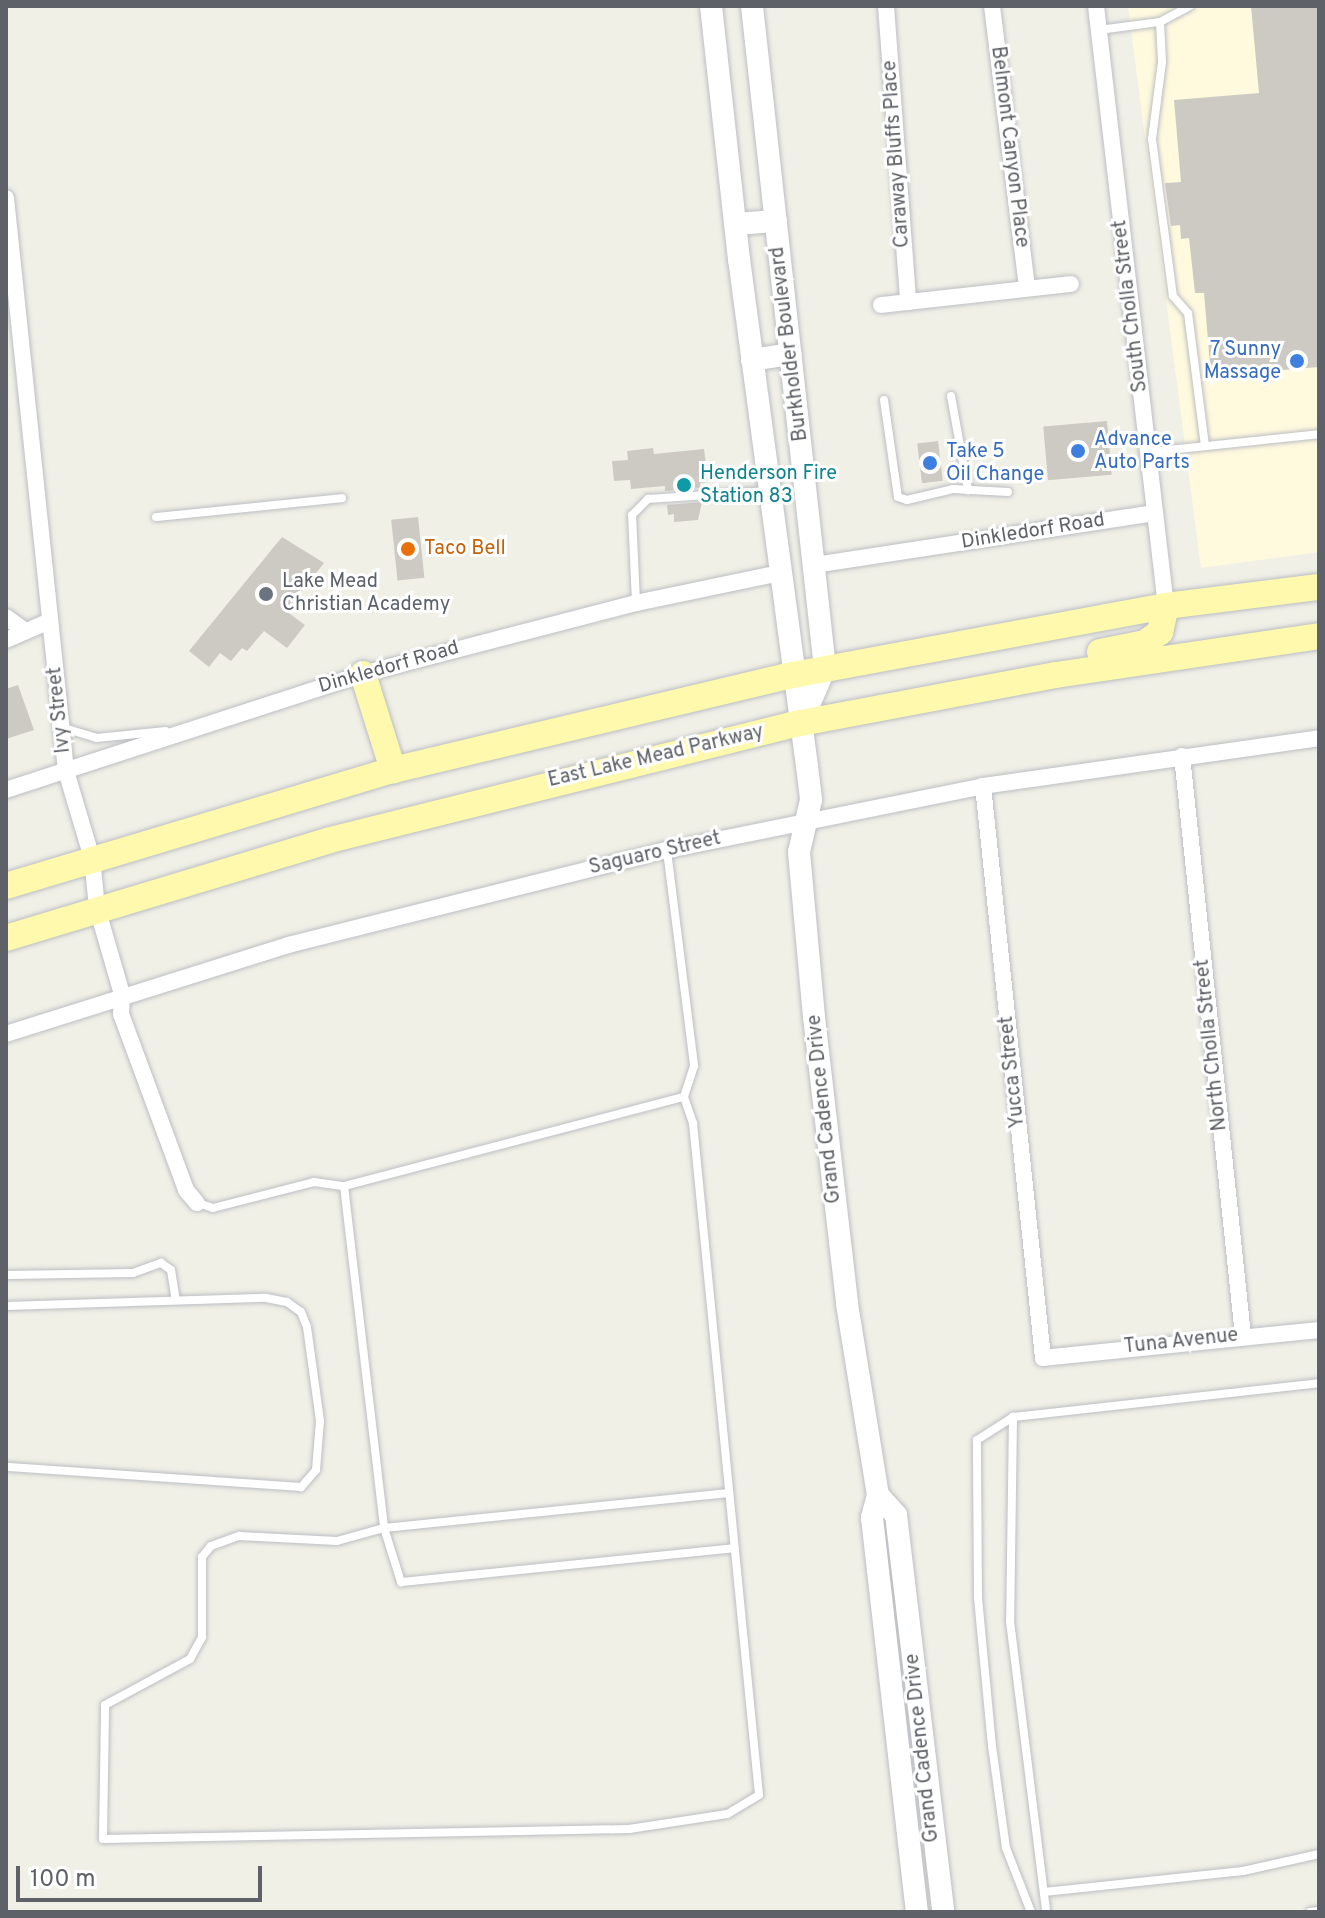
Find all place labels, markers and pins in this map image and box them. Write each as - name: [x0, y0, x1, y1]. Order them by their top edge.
- place label: 7 Sunny Massage: [1204, 338, 1281, 385]
- marker: 7 Sunny Massage: [1288, 352, 1306, 370]
- place label: Advance Auto Parts: [1094, 428, 1190, 475]
- place label: Take 5 Oil Change: [946, 440, 1044, 487]
- marker: Advance Auto Parts: [1069, 442, 1087, 460]
- marker: Take 5 Oil Change: [921, 454, 939, 472]
- place label: Henderson Fire Station 83: [700, 462, 837, 509]
- marker: Henderson Fire Station 83: [675, 476, 693, 494]
- place label: Taco Bell: [424, 537, 506, 561]
- marker: Taco Bell: [399, 540, 417, 558]
- place label: Lake Mead Christian Academy: [282, 570, 451, 617]
- marker: Lake Mead Christian Academy: [257, 585, 275, 603]

